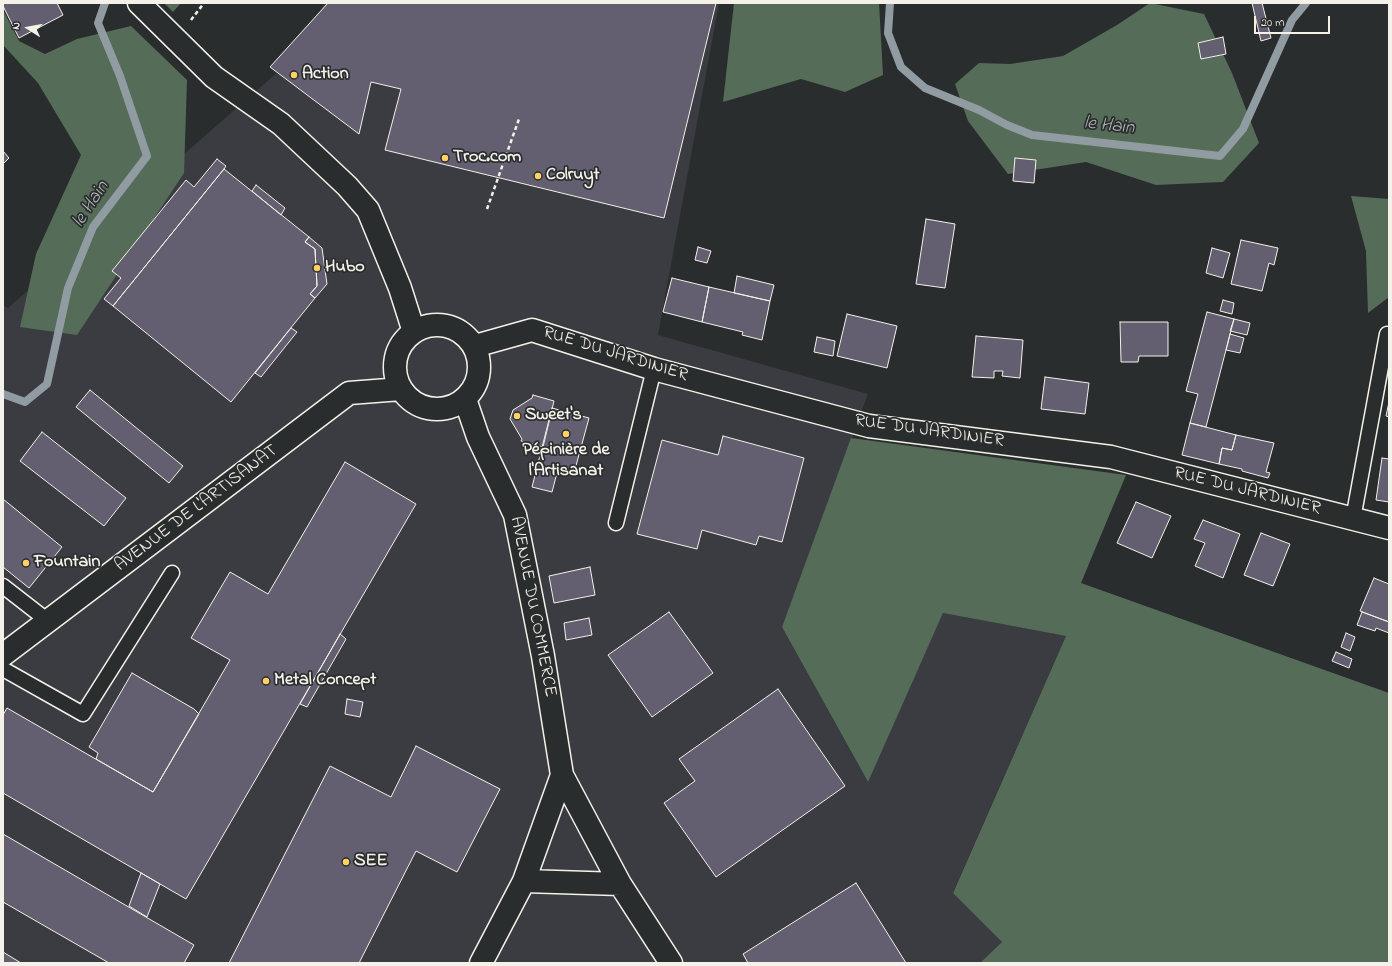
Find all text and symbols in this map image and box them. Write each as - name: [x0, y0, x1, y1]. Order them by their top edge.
- north arrow: [8, 8, 48, 48]
- scale bar: [1256, 8, 1332, 34]
- text: 20 m: [1261, 14, 1284, 32]
- text: N: [8, 21, 25, 31]
- place label: Action: [302, 64, 349, 86]
- marker: Action: [289, 70, 299, 80]
- water label: le Hain: [1083, 113, 1135, 141]
- place label: Troc.com: [453, 147, 521, 169]
- marker: Troc.com: [440, 153, 450, 163]
- place label: Colruyt: [546, 165, 600, 187]
- marker: Colruyt: [533, 171, 543, 181]
- water label: le Hain: [69, 178, 115, 232]
- place label: Hubo: [325, 257, 365, 279]
- marker: Hubo: [312, 263, 322, 273]
- street label: RUE DU JARDINIER: [540, 323, 690, 387]
- place label: Sweet's: [525, 405, 582, 427]
- marker: Sweet's: [512, 411, 522, 421]
- street label: RUE DU JARDINIER: [853, 411, 1005, 453]
- marker: Pépinière de l'Artisanat: [561, 429, 571, 439]
- place label: Pépinière de l'Artisanat: [523, 440, 609, 482]
- street label: AVENUE DE L'ARTISANAT: [111, 441, 283, 577]
- street label: RUE DU JARDINIER: [1171, 463, 1323, 521]
- street label: AVENUE DU COMMERCE: [504, 515, 560, 699]
- place label: Fountain: [34, 552, 100, 574]
- marker: Fountain: [21, 558, 31, 568]
- place label: Metal Concept: [274, 670, 376, 692]
- marker: Metal Concept: [261, 676, 271, 686]
- place label: SEE: [354, 851, 387, 873]
- marker: SEE: [341, 857, 351, 867]

